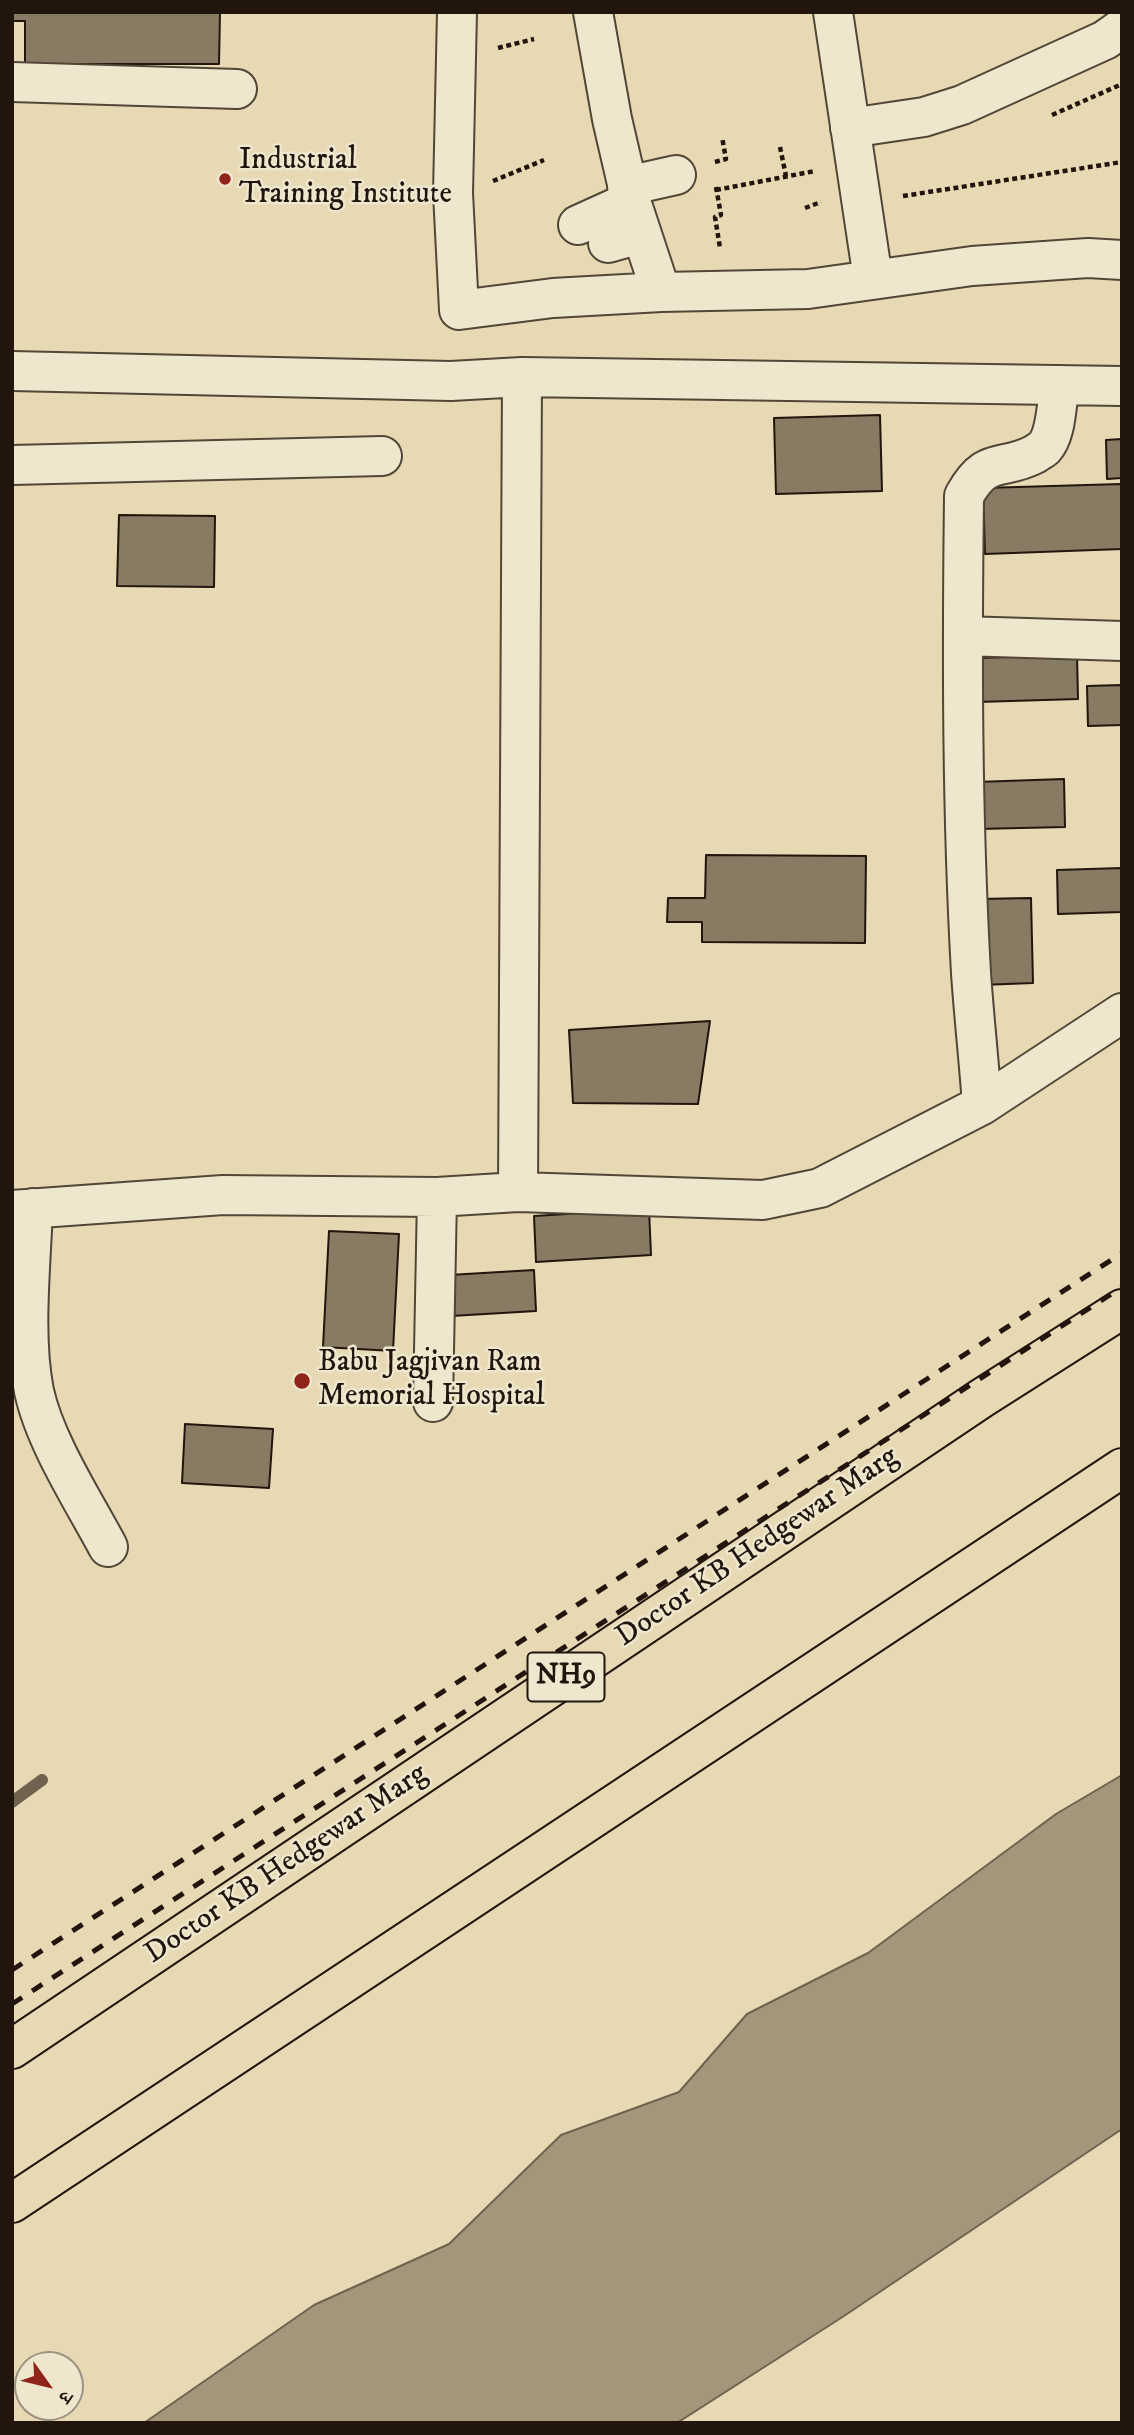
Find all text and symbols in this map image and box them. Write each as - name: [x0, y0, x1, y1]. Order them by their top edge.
- place label: Industrial Training Institute: [239, 144, 452, 214]
- marker: Industrial Training Institute: [217, 171, 233, 187]
- place label: Babu Jagjivan Ram Memorial Hospital: [318, 1346, 545, 1416]
- marker: Babu Jagjivan Ram Memorial Hospital: [292, 1371, 312, 1391]
- street label: Doctor KB Hedgewar Marg: [610, 1440, 906, 1656]
- road number: NH9: [528, 1652, 604, 1702]
- street label: Doctor KB Hedgewar Marg: [139, 1757, 435, 1973]
- north arrow: [14, 2351, 84, 2421]
- text: उ: [53, 2386, 77, 2407]

